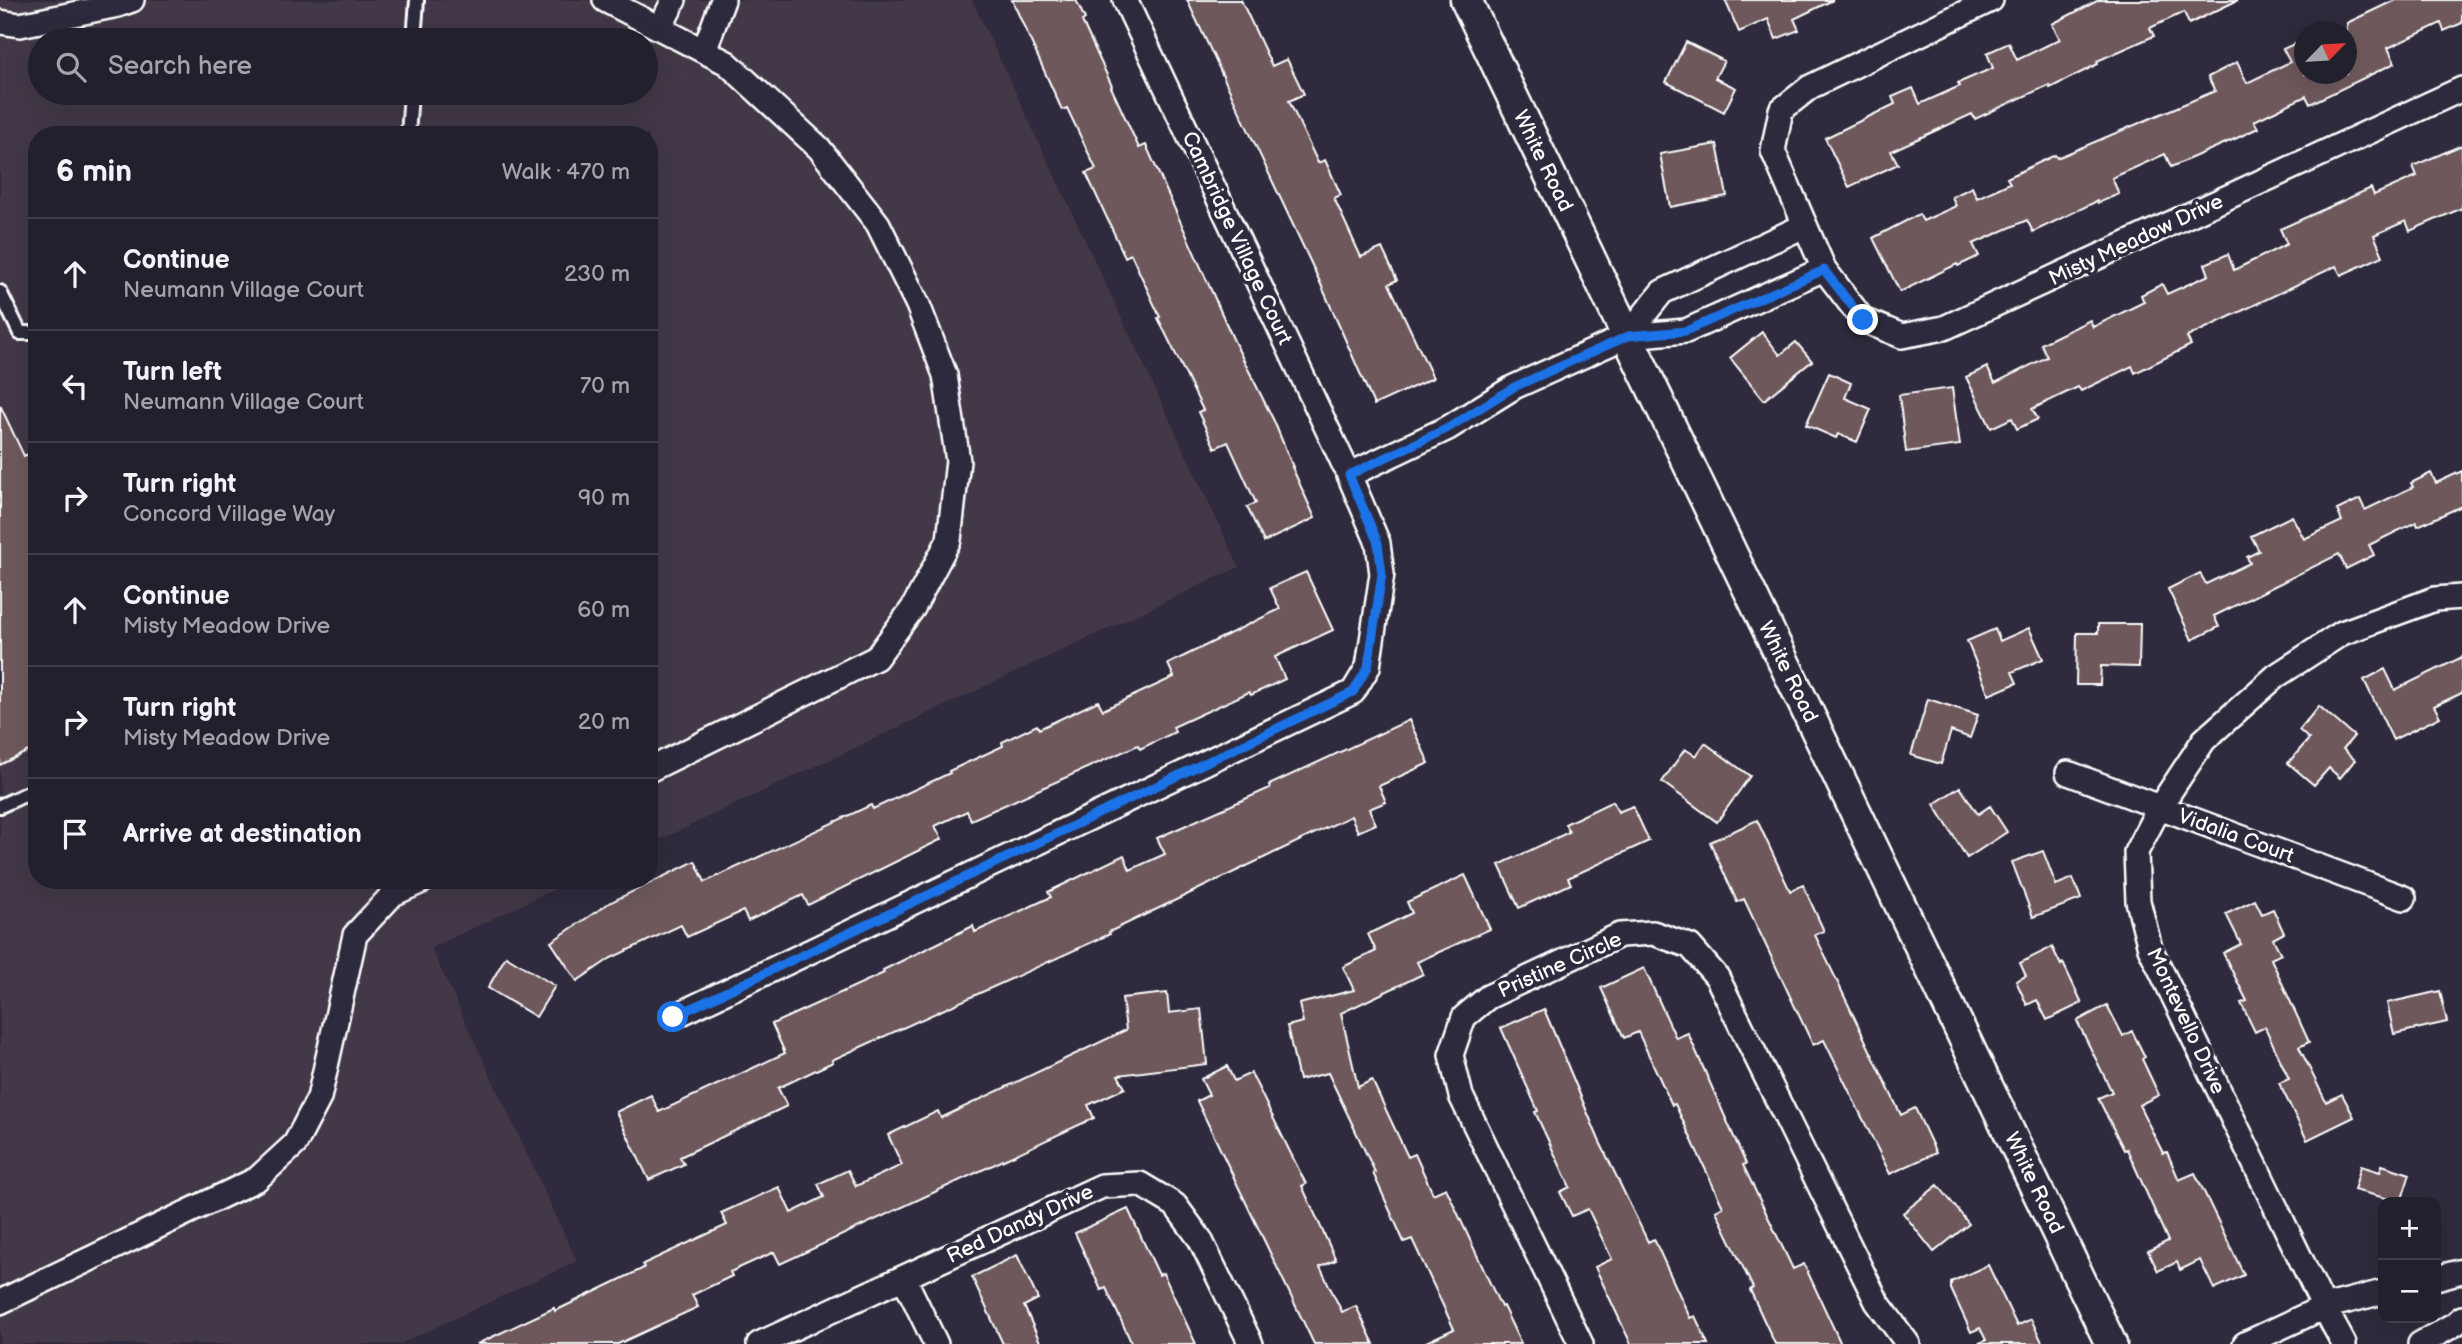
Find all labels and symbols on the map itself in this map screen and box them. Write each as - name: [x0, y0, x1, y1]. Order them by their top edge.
- north arrow: [2294, 21, 2357, 84]
- street label: White Road: [1508, 106, 1578, 216]
- street label: Cambridge Village Court: [1177, 127, 1298, 349]
- street label: Misty Meadow Drive: [2045, 189, 2227, 291]
- route end: [1847, 304, 1878, 335]
- street label: White Road: [1753, 617, 1823, 727]
- street label: Vidalia Court: [2175, 803, 2298, 869]
- street label: Pristine Circle: [1494, 927, 1626, 1003]
- street label: Montevello Drive: [2141, 944, 2231, 1098]
- route start: [657, 1001, 688, 1032]
- street label: White Road: [1999, 1128, 2069, 1238]
- street label: Red Dandy Drive: [943, 1179, 1097, 1269]

